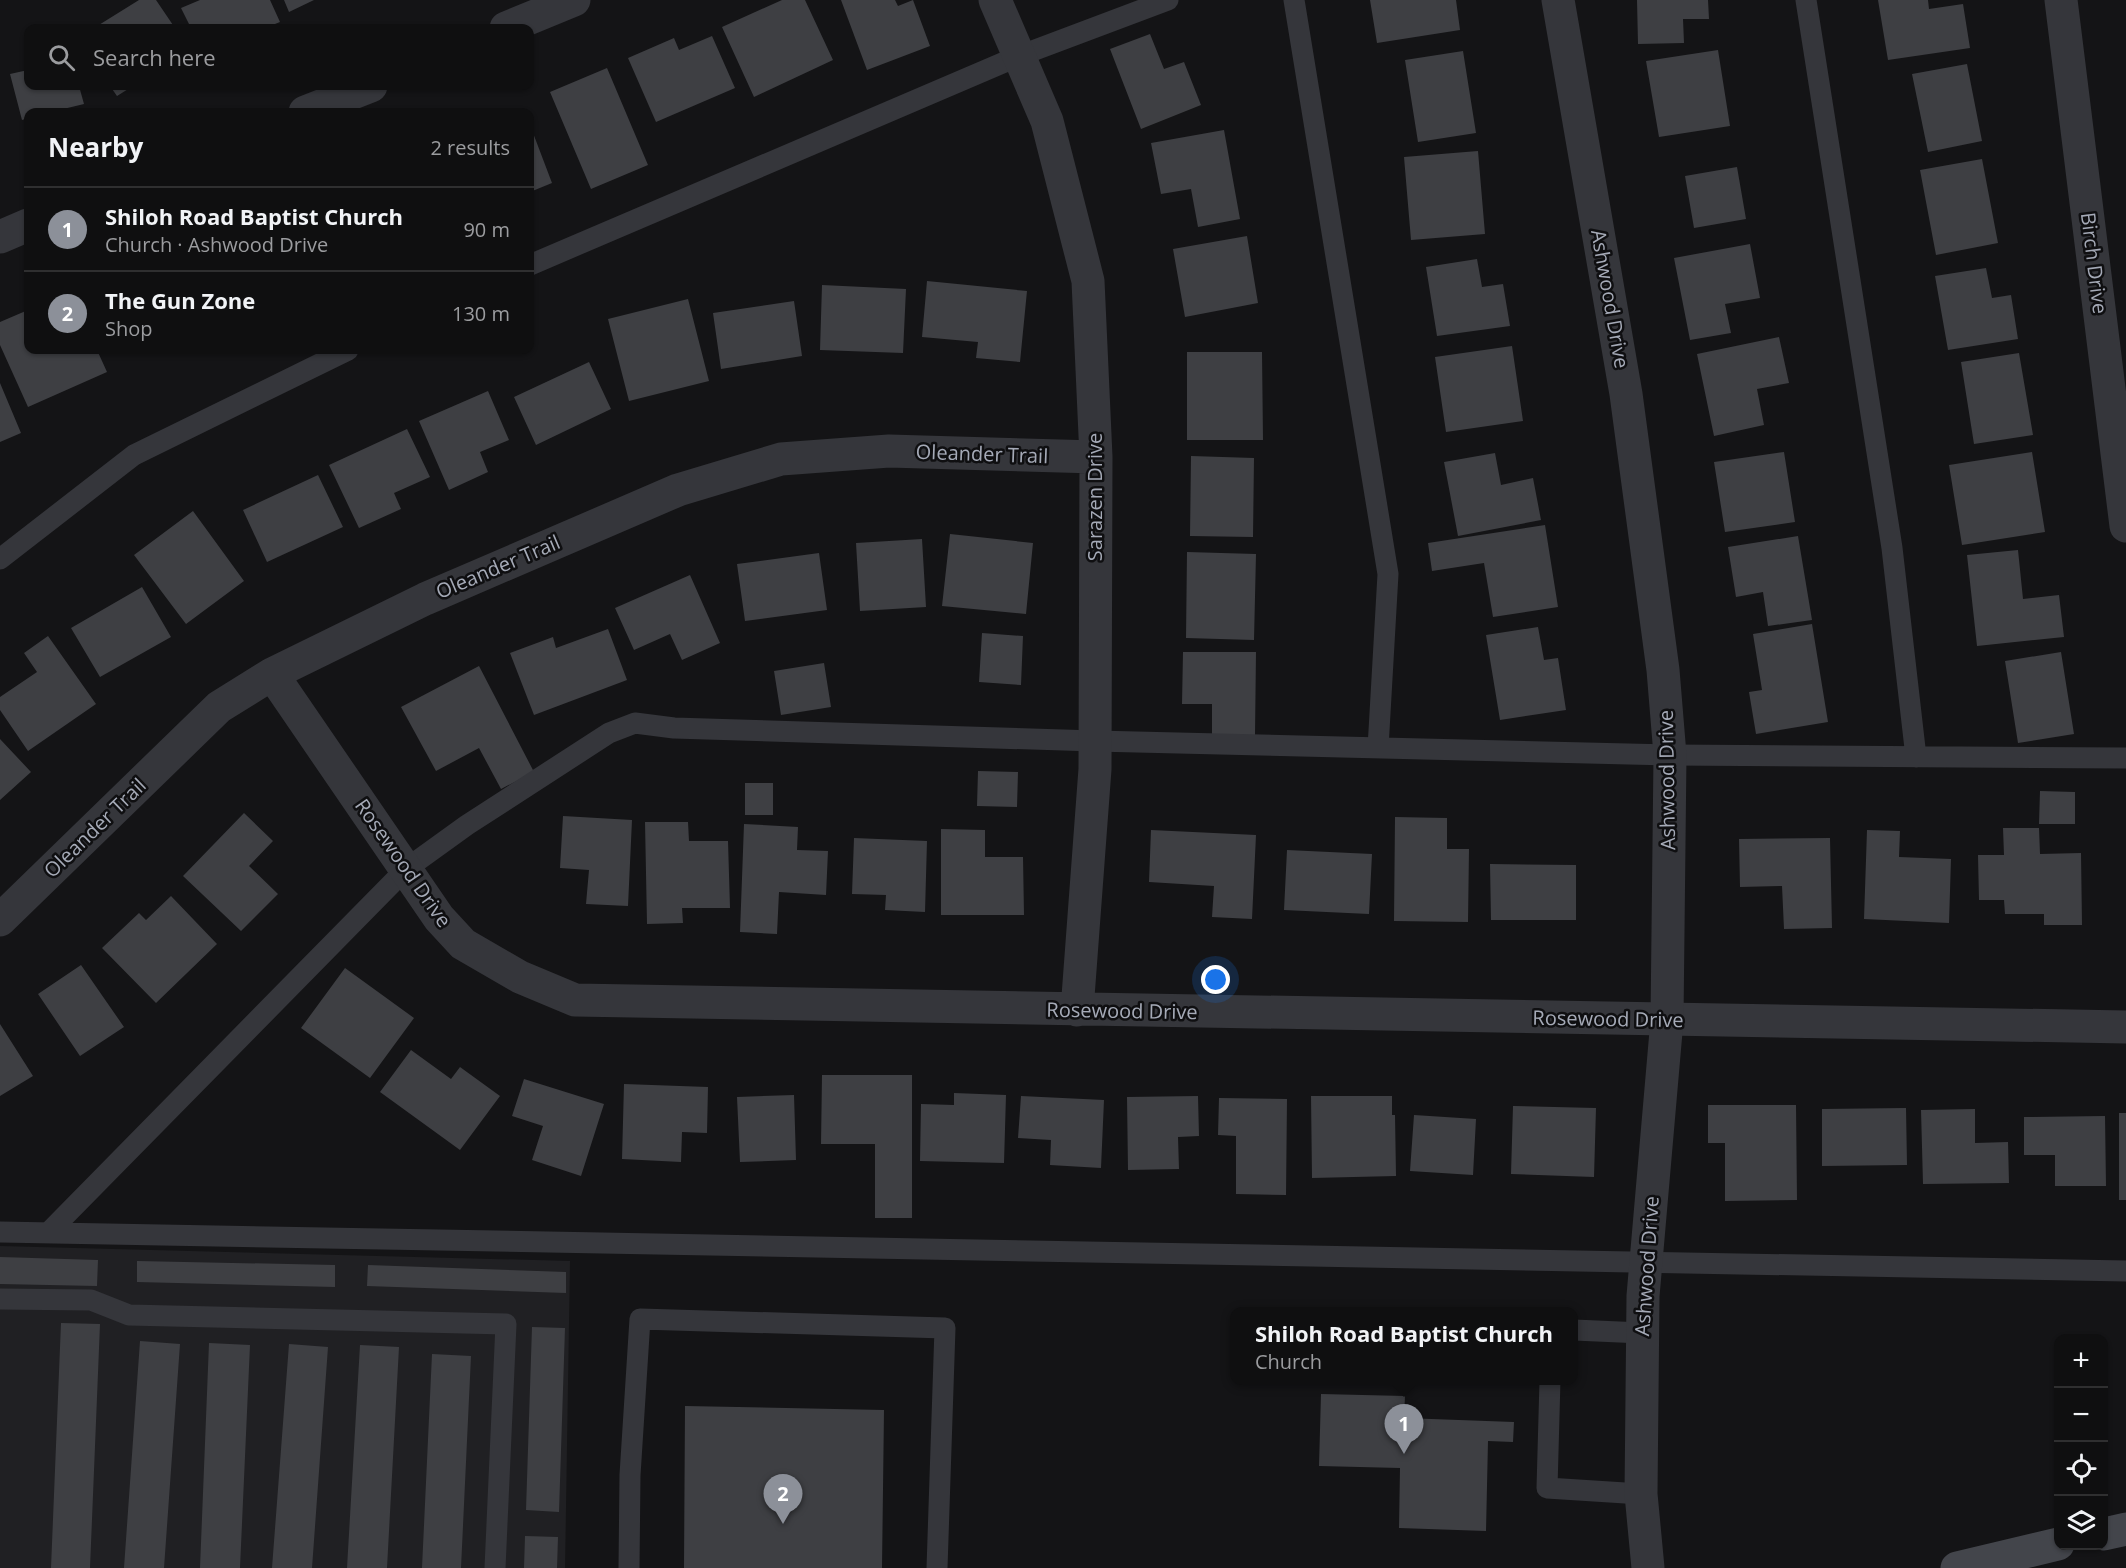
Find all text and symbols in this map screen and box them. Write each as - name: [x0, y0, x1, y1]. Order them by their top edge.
- search box: [24, 24, 534, 90]
- icon: search: [45, 41, 78, 74]
- text: Search here: [93, 42, 216, 72]
- text: Nearby: [48, 129, 143, 165]
- text: 2 results: [430, 134, 510, 161]
- text: Shiloh Road Baptist Church: [105, 201, 403, 231]
- street label: Birch Drive: [2075, 211, 2114, 315]
- text: 1: [62, 216, 73, 243]
- text: 90 m: [463, 216, 510, 243]
- street label: Ashwood Drive: [1585, 227, 1636, 370]
- text: Church · Ashwood Drive: [105, 231, 328, 258]
- text: The Gun Zone: [105, 285, 255, 315]
- text: 2: [62, 300, 73, 327]
- text: 130 m: [452, 300, 510, 327]
- text: Shop: [105, 315, 153, 342]
- street label: Sarazen Drive: [1081, 433, 1108, 561]
- street label: Oleander Trail: [915, 438, 1049, 469]
- street label: Oleander Trail: [432, 528, 564, 605]
- street label: Ashwood Drive: [1652, 710, 1681, 850]
- street label: Oleander Trail: [38, 772, 152, 883]
- street label: Rosewood Drive: [349, 793, 458, 932]
- your location: [1201, 965, 1230, 994]
- street label: Rosewood Drive: [1046, 996, 1198, 1025]
- street label: Rosewood Drive: [1532, 1004, 1684, 1033]
- street label: Ashwood Drive: [1628, 1195, 1665, 1337]
- popup: [1230, 1307, 1578, 1385]
- text: Shiloh Road Baptist Church: [1255, 1318, 1553, 1348]
- map controls: [2054, 1334, 2108, 1550]
- button: +: [2054, 1334, 2108, 1388]
- text: Church: [1255, 1348, 1322, 1375]
- button: −: [2054, 1388, 2108, 1442]
- pin: 1: [1384, 1404, 1424, 1454]
- button: locate: [2054, 1442, 2108, 1496]
- pin: 2: [764, 1474, 802, 1524]
- button: layers: [2054, 1496, 2108, 1550]

